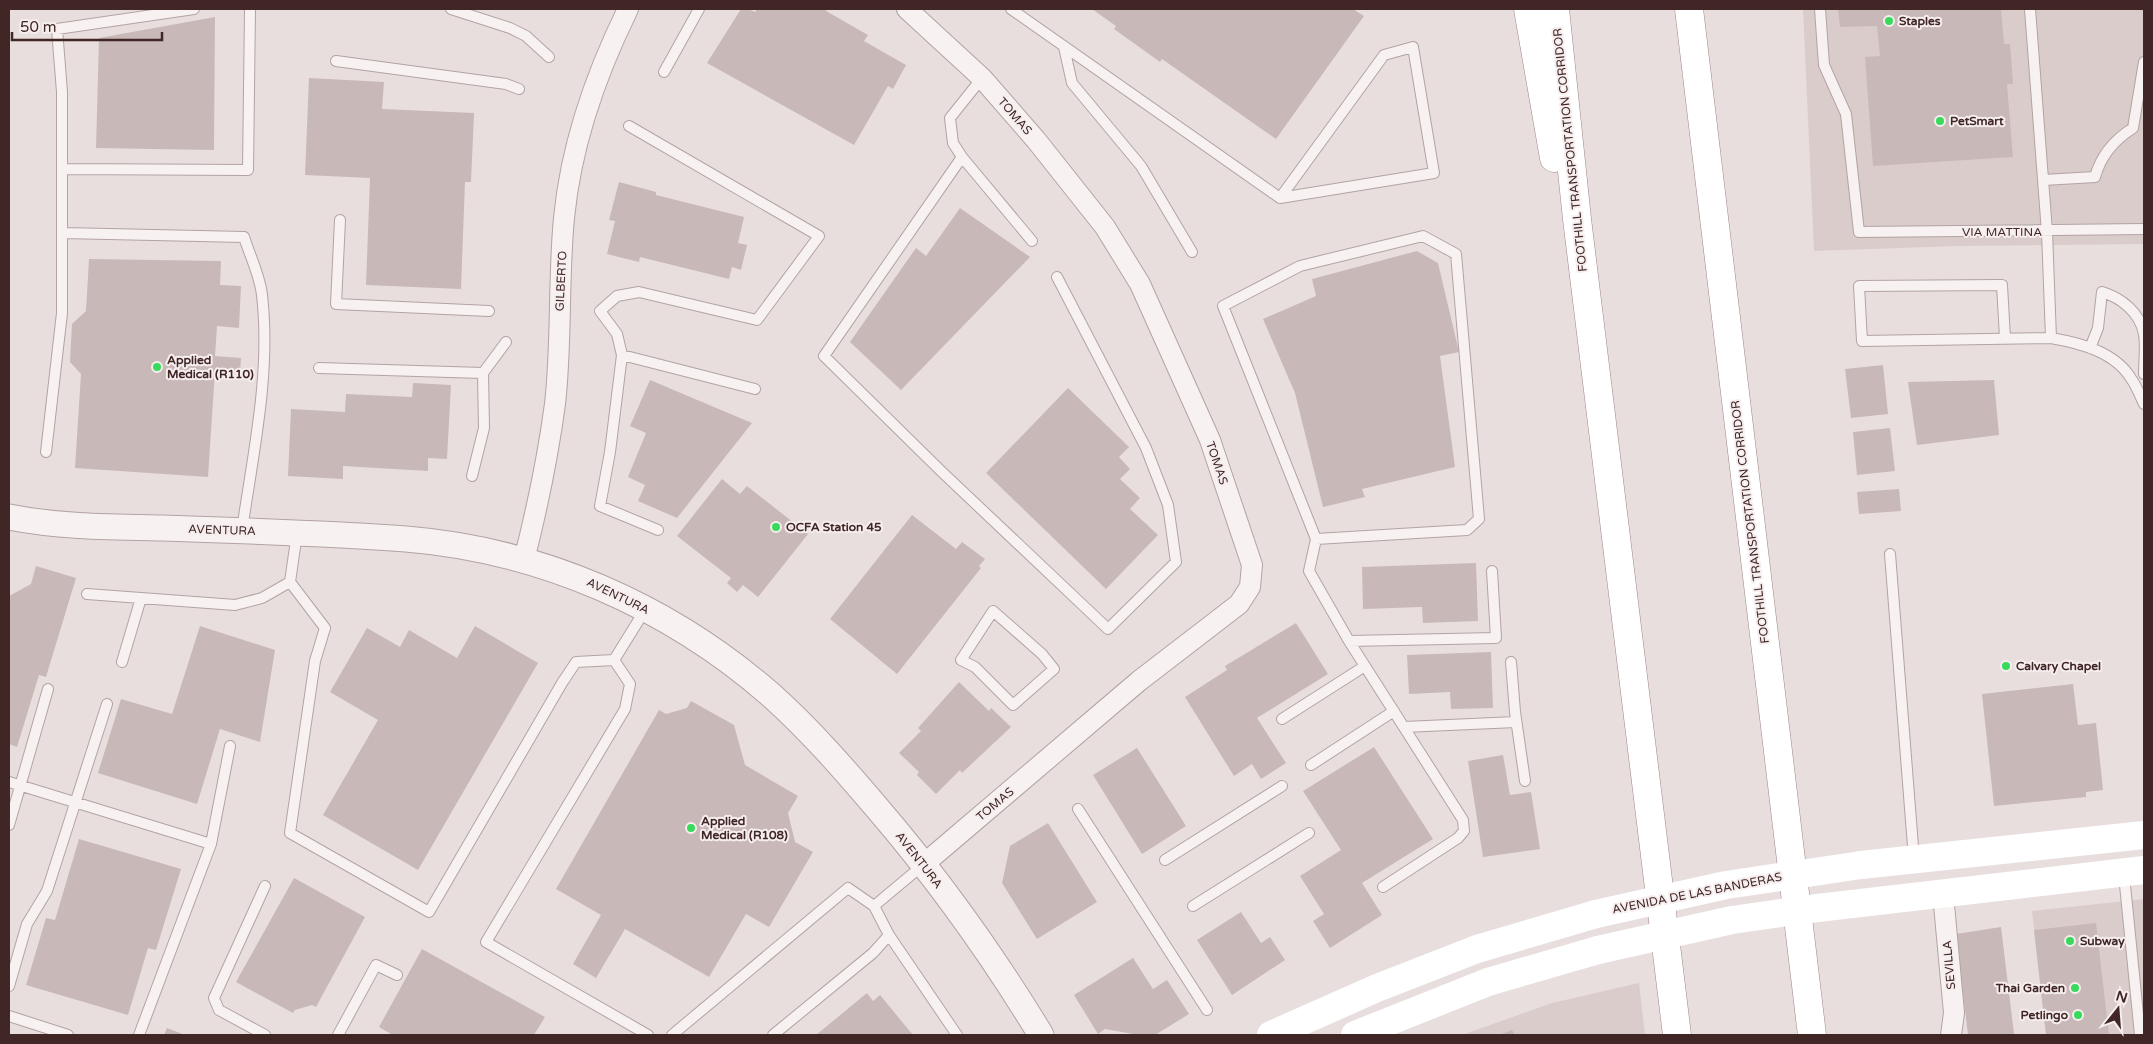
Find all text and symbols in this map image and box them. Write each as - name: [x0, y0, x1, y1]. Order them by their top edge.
- scale bar: [12, 10, 162, 42]
- place label: Staples: [1899, 14, 1941, 29]
- marker: Staples: [1883, 15, 1895, 27]
- text: 50 m: [20, 18, 57, 36]
- street label: FOOTHILL TRANSPORTATION CORRIDOR: [1550, 28, 1590, 272]
- street label: TOMAS: [995, 95, 1035, 137]
- place label: PetSmart: [1950, 114, 2004, 128]
- marker: PetSmart: [1934, 115, 1946, 127]
- street label: VIA MATTINA: [1962, 225, 2042, 239]
- street label: GILBERTO: [552, 250, 570, 312]
- place label: Applied Medical (R110): [167, 353, 254, 381]
- marker: Applied Medical (R110): [151, 361, 163, 373]
- street label: FOOTHILL TRANSPORTATION CORRIDOR: [1728, 400, 1772, 644]
- street label: TOMAS: [1203, 440, 1231, 486]
- place label: OCFA Station 45: [786, 520, 882, 534]
- marker: OCFA Station 45: [770, 521, 782, 533]
- street label: AVENTURA: [188, 522, 256, 538]
- street label: AVENTURA: [584, 575, 652, 617]
- place label: Calvary Chapel: [2016, 659, 2101, 674]
- marker: Calvary Chapel: [2000, 660, 2012, 672]
- street label: TOMAS: [973, 784, 1017, 824]
- place label: Applied Medical (R108): [701, 814, 788, 842]
- marker: Applied Medical (R108): [685, 822, 697, 834]
- street label: AVENTURA: [893, 829, 945, 891]
- street label: AVENIDA DE LAS BANDERAS: [1611, 870, 1783, 916]
- place label: Subway: [2080, 934, 2125, 949]
- marker: Subway: [2064, 935, 2076, 947]
- street label: SEVILLA: [1940, 940, 1958, 990]
- place label: Thai Garden: [1995, 981, 2065, 995]
- marker: Thai Garden: [2069, 982, 2081, 994]
- north arrow: [2093, 984, 2143, 1034]
- text: N: [2114, 987, 2130, 1007]
- place label: Petlingo: [2021, 1008, 2068, 1023]
- marker: Petlingo: [2072, 1009, 2084, 1021]

